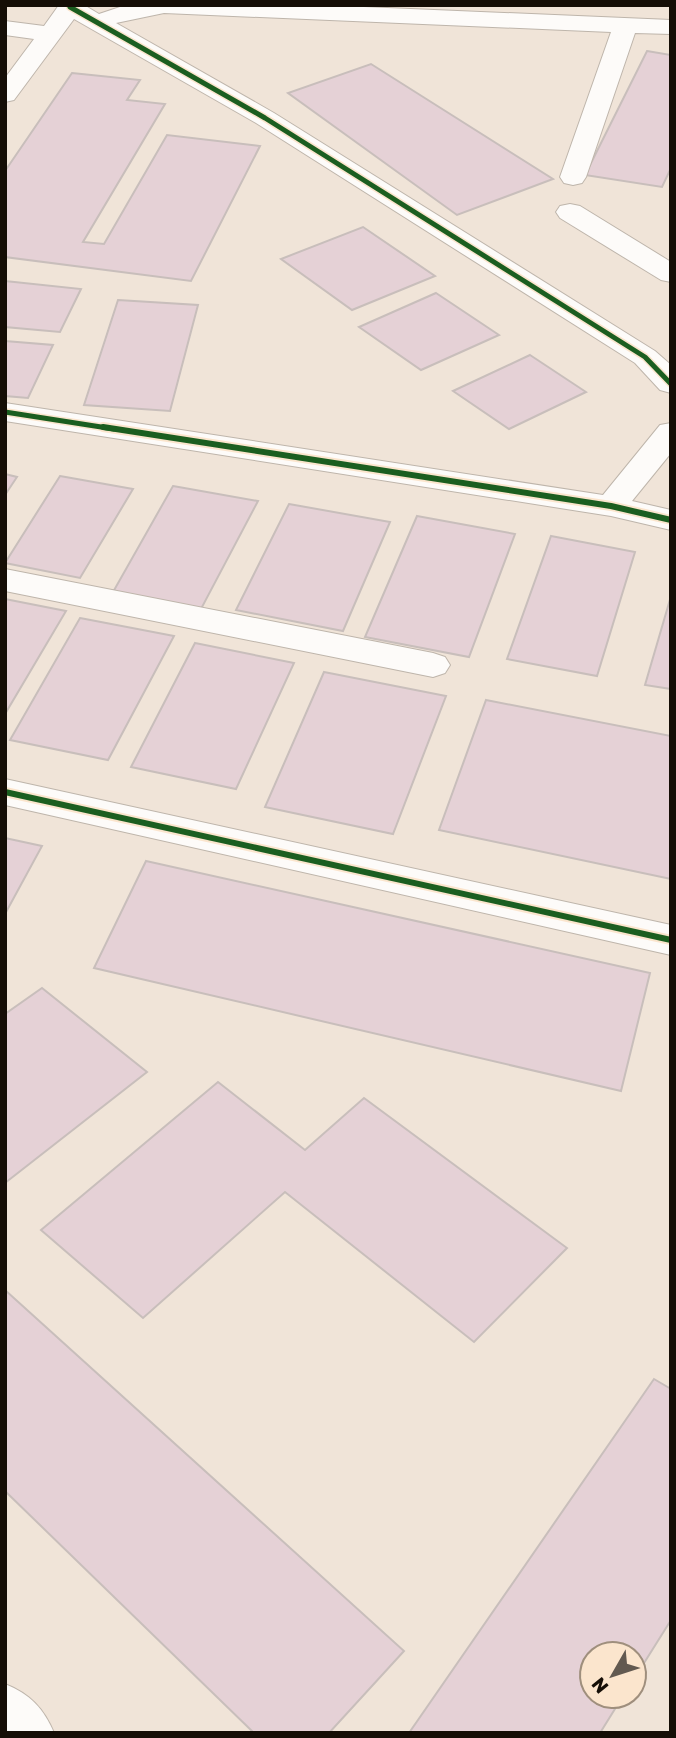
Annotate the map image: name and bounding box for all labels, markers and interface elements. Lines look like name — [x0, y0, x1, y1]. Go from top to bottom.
north arrow — [578, 1640, 648, 1710]
text: N — [587, 1673, 613, 1698]

